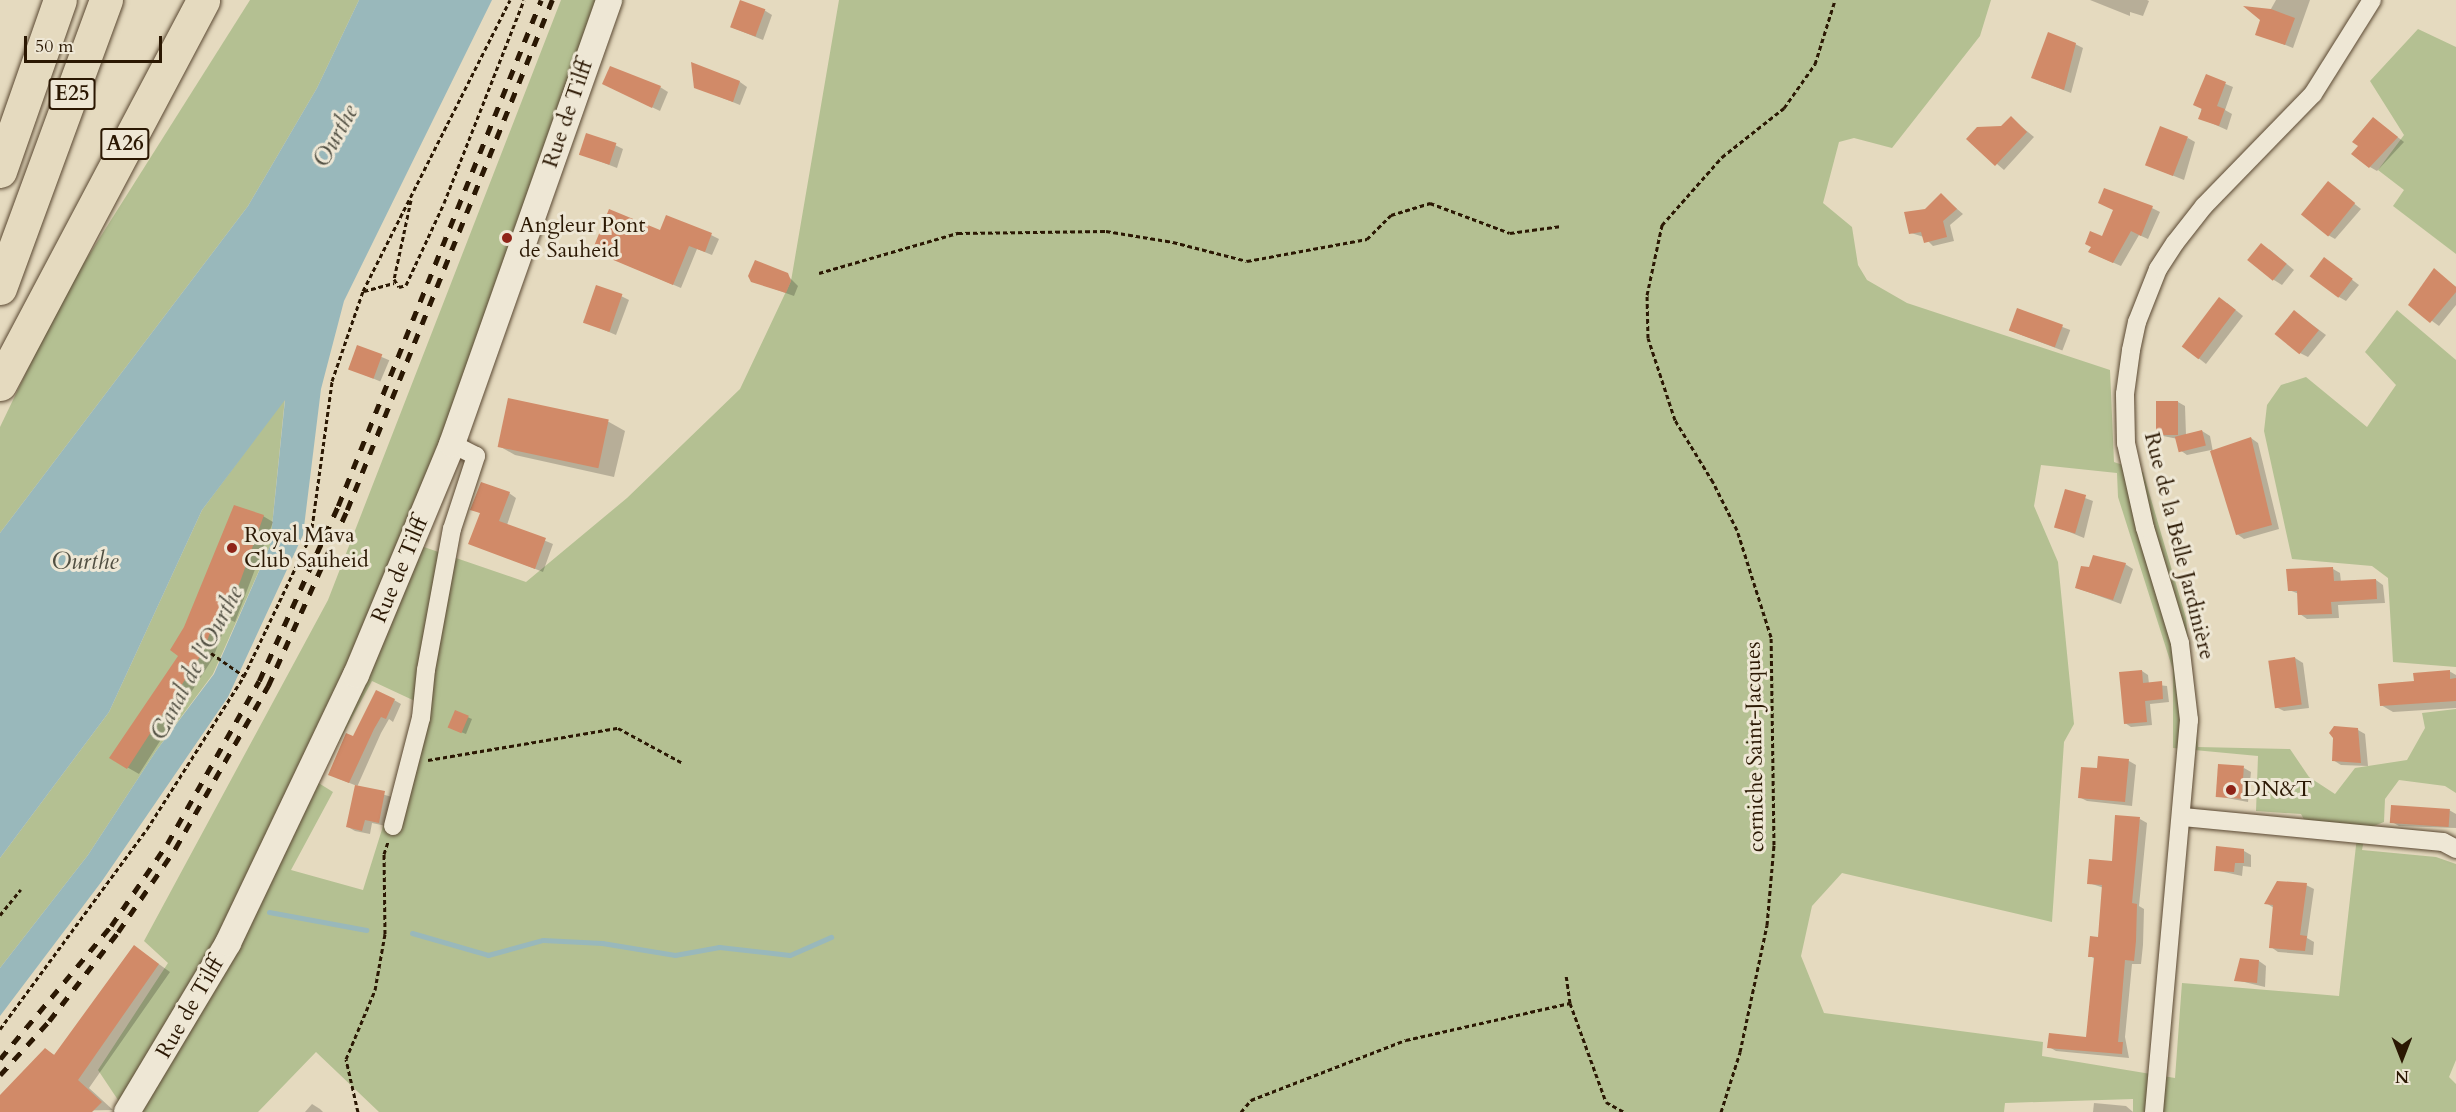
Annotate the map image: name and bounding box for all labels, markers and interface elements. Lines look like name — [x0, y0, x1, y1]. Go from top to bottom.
scale bar — [27, 24, 165, 62]
text: 50 m — [35, 34, 74, 59]
street label: Rue de Tilff — [537, 57, 599, 171]
road number: E25 — [48, 76, 96, 112]
water label: Ourthe — [307, 100, 365, 172]
road number: A26 — [100, 126, 150, 162]
place label: Angleur Pont de Sauheid — [519, 212, 645, 264]
marker: Angleur Pont de Sauheid — [500, 231, 514, 245]
street label: Rue de la Belle Jardinière — [2138, 430, 2220, 662]
street label: Rue de Tilff — [366, 513, 434, 627]
place label: Royal Mava Club Sauheid — [244, 522, 369, 574]
marker: Royal Mava Club Sauheid — [225, 541, 239, 555]
water label: Ourthe — [52, 548, 118, 576]
water label: Canal de l'Ourthe — [144, 581, 250, 745]
street label: corniche Saint-Jacques — [1740, 641, 1770, 853]
place label: DN&T — [2243, 777, 2312, 803]
marker: DN&T — [2224, 783, 2238, 797]
street label: Rue de Tilff — [151, 953, 229, 1063]
north arrow — [2372, 1028, 2432, 1088]
text: N — [2395, 1065, 2409, 1087]

